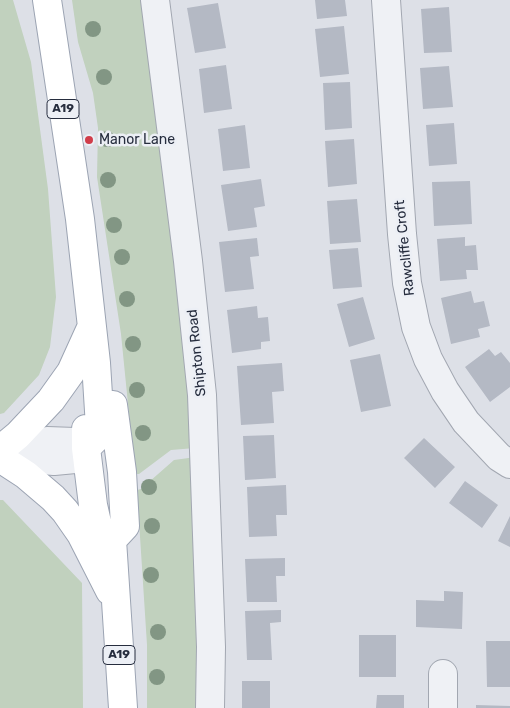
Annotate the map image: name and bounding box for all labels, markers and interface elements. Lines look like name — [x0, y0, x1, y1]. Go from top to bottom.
road number: A19 — [47, 100, 79, 118]
place label: Manor Lane — [99, 132, 175, 148]
marker: Manor Lane — [83, 134, 95, 146]
street label: Rawcliffe Croft — [392, 199, 418, 297]
street label: Shipton Road — [184, 309, 210, 397]
road number: A19 — [103, 646, 135, 664]

